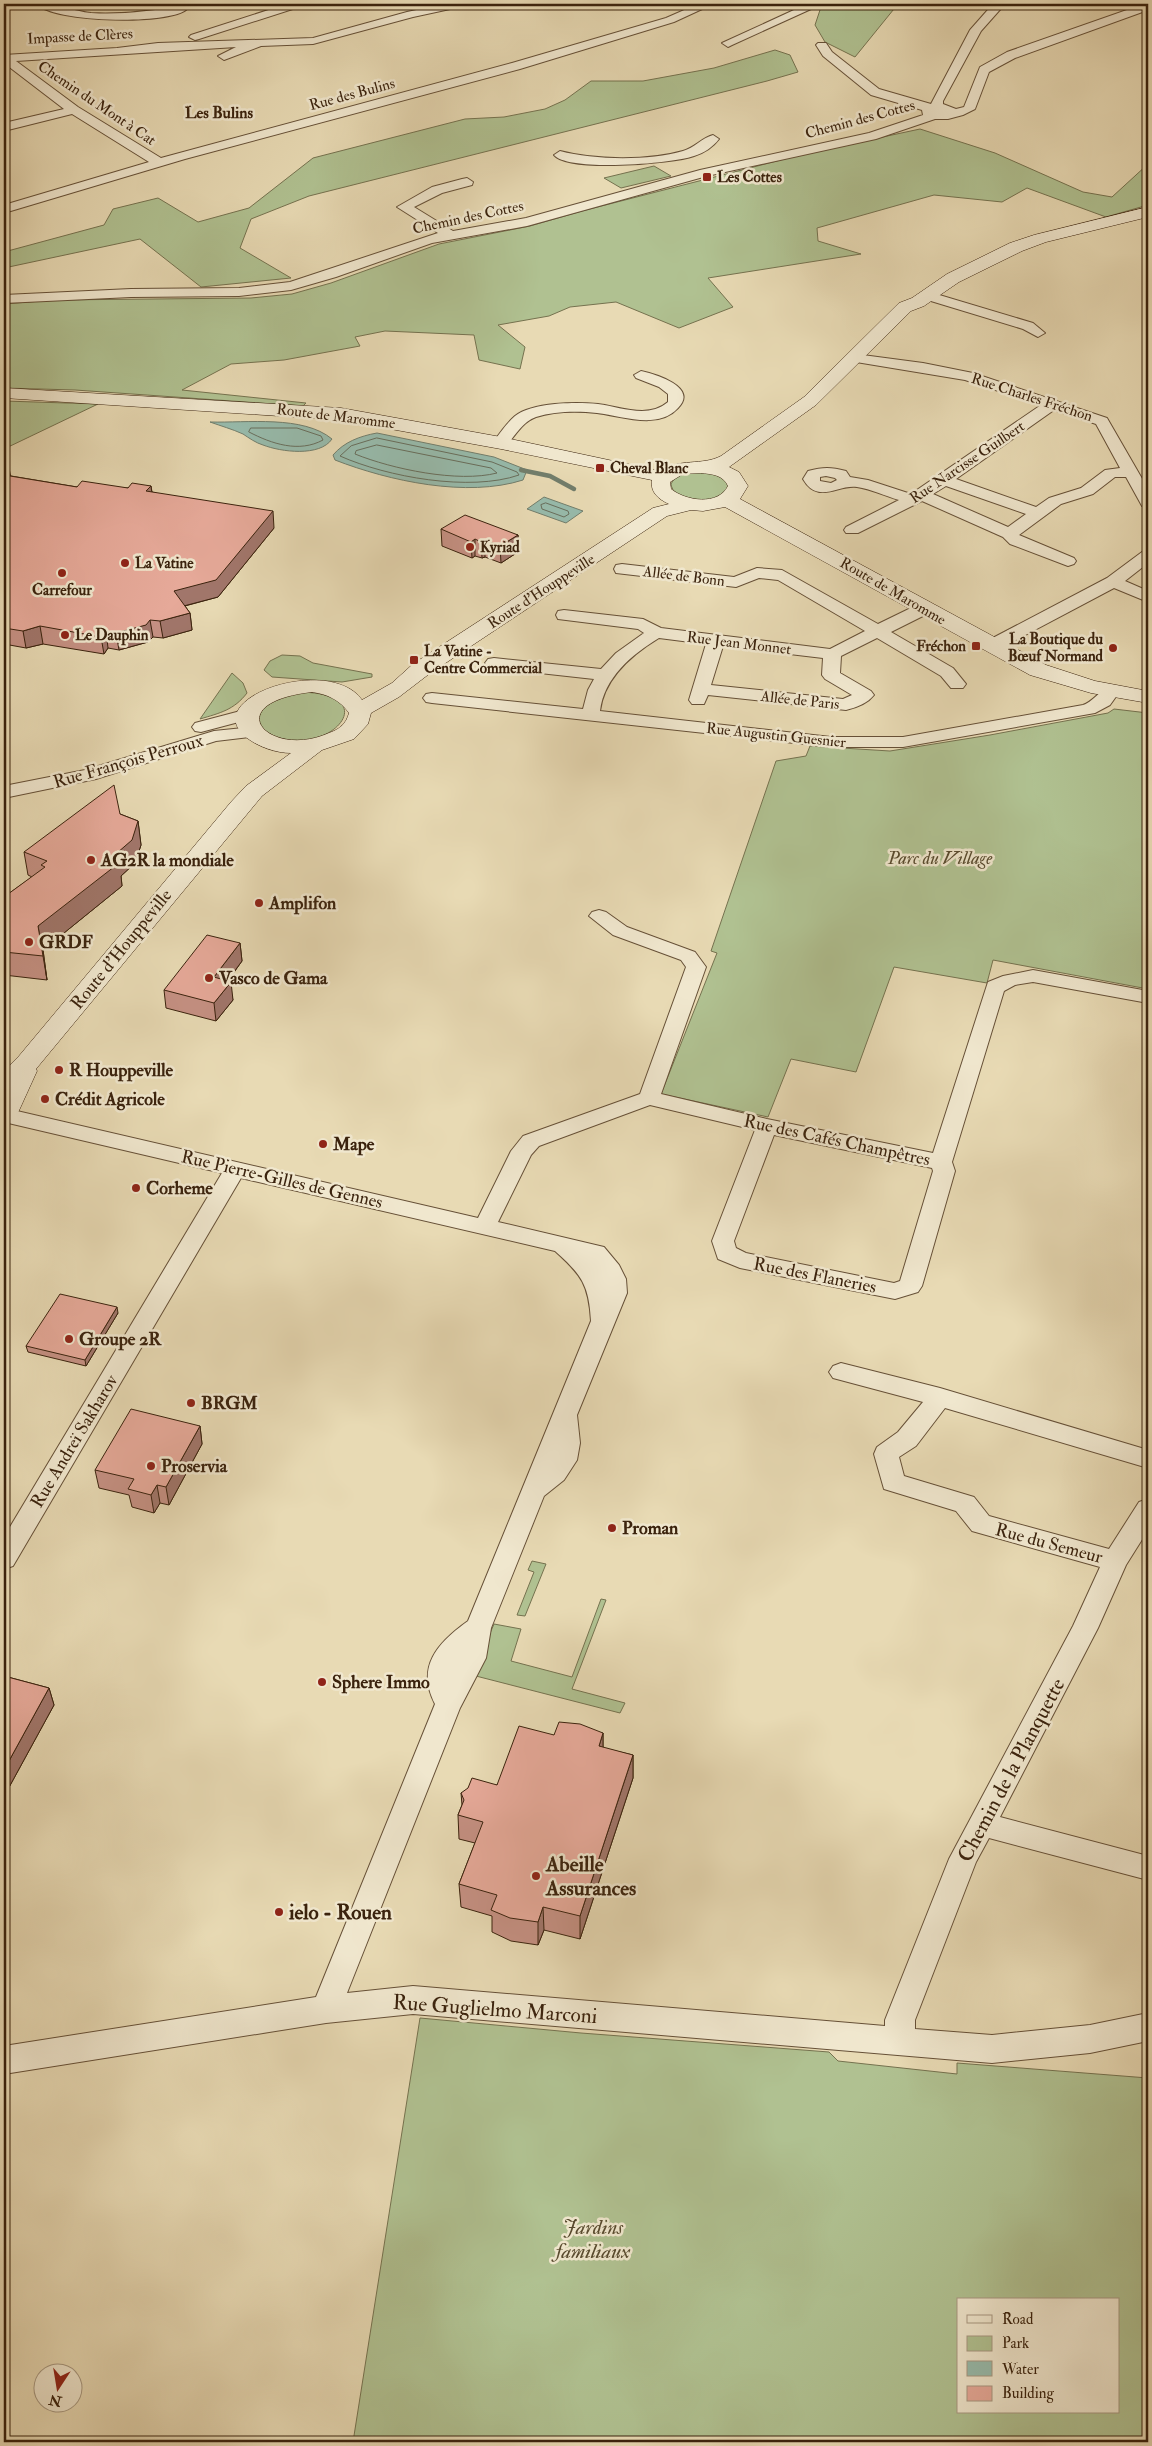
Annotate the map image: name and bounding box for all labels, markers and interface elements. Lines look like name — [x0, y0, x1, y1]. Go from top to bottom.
street label: Impasse de Clères — [27, 24, 133, 50]
street label: Chemin du Mont à Cat — [34, 57, 159, 150]
street label: Rue des Bulins — [307, 74, 397, 115]
street label: Chemin des Cottes — [803, 96, 917, 143]
district label: Les Bulins — [185, 103, 254, 123]
place label: Les Cottes — [717, 168, 782, 187]
marker: Les Cottes — [701, 171, 713, 183]
street label: Chemin des Cottes — [411, 196, 525, 239]
street label: Rue Charles Fréchon — [969, 369, 1095, 426]
street label: Route de Maromme — [275, 400, 396, 433]
street label: Rue Narcisse Guilbert — [906, 417, 1028, 508]
place label: Cheval Blanc — [610, 459, 689, 478]
marker: Cheval Blanc — [594, 462, 606, 474]
place label: Kyriad — [480, 538, 520, 558]
marker: Kyriad — [464, 541, 476, 553]
street label: Route d'Houppeville — [484, 550, 599, 634]
street label: Route de Maromme — [836, 553, 949, 630]
place label: La Vatine — [135, 554, 194, 573]
marker: La Vatine — [119, 557, 131, 569]
street label: Allée de Bonn — [641, 562, 726, 591]
marker: Carrefour — [56, 567, 68, 579]
place label: Carrefour — [32, 581, 92, 600]
place label: Le Dauphin — [75, 626, 149, 646]
street label: Rue Jean Monnet — [686, 628, 792, 660]
marker: Le Dauphin — [59, 629, 71, 641]
place label: La Boutique du Bœuf Normand — [1008, 630, 1104, 666]
place label: Fréchon — [916, 637, 966, 656]
marker: Fréchon — [970, 640, 982, 652]
place label: La Vatine - Centre Commercial — [424, 642, 542, 678]
marker: La Boutique du Bœuf Normand — [1107, 642, 1119, 654]
marker: La Vatine - Centre Commercial — [408, 654, 420, 666]
street label: Allée de Paris — [759, 687, 840, 714]
street label: Rue Augustin Guesnier — [705, 719, 847, 752]
street label: Rue François Perroux — [50, 729, 206, 794]
park label: Parc du Village — [887, 847, 993, 870]
place label: AG2R la mondiale — [100, 849, 234, 872]
marker: AG2R la mondiale — [85, 854, 97, 866]
street label: Route d'Houppeville — [66, 884, 177, 1014]
place label: Amplifon — [268, 892, 337, 915]
marker: Amplifon — [253, 897, 265, 909]
place label: GRDF — [39, 931, 93, 954]
marker: GRDF — [23, 936, 35, 948]
place label: Vasco de Gama — [218, 967, 328, 990]
marker: Vasco de Gama — [203, 972, 215, 984]
place label: R Houppeville — [69, 1059, 174, 1082]
marker: R Houppeville — [53, 1064, 65, 1076]
place label: Crédit Agricole — [55, 1088, 165, 1111]
marker: Crédit Agricole — [39, 1093, 51, 1105]
street label: Rue des Cafés Champêtres — [742, 1109, 932, 1172]
place label: Mape — [332, 1133, 375, 1156]
marker: Mape — [317, 1138, 329, 1150]
street label: Rue Pierre-Gilles de Gennes — [179, 1145, 385, 1214]
place label: Corheme — [146, 1177, 213, 1200]
marker: Corheme — [130, 1182, 142, 1194]
street label: Rue des Flaneries — [751, 1252, 878, 1299]
place label: Groupe 2R — [79, 1328, 162, 1351]
marker: Groupe 2R — [63, 1333, 75, 1345]
street label: Rue Andreï Sakharov — [26, 1370, 123, 1512]
place label: BRGM — [201, 1392, 258, 1415]
marker: BRGM — [185, 1397, 197, 1409]
place label: Proservia — [161, 1455, 228, 1478]
marker: Proservia — [145, 1460, 157, 1472]
place label: Proman — [622, 1517, 679, 1540]
street label: Rue du Semeur — [993, 1518, 1105, 1569]
marker: Proman — [606, 1522, 618, 1534]
place label: Sphere Immo — [332, 1671, 430, 1694]
street label: Chemin de la Planquette — [952, 1674, 1071, 1867]
marker: Sphere Immo — [316, 1676, 328, 1688]
place label: Abeille Assurances — [545, 1851, 636, 1902]
marker: Abeille Assurances — [530, 1870, 542, 1882]
place label: ielo - Rouen — [288, 1899, 392, 1926]
marker: ielo - Rouen — [273, 1906, 285, 1918]
street label: Rue Guglielmo Marconi — [392, 1989, 599, 2030]
park label: Jardins familiaux — [551, 2214, 630, 2265]
legend — [957, 2298, 1120, 2414]
text: Road — [1002, 2310, 1034, 2329]
text: Park — [1002, 2334, 1029, 2353]
text: Water — [1001, 2360, 1039, 2379]
north arrow — [32, 2364, 82, 2414]
text: Building — [1002, 2384, 1054, 2403]
text: N — [47, 2391, 64, 2410]

